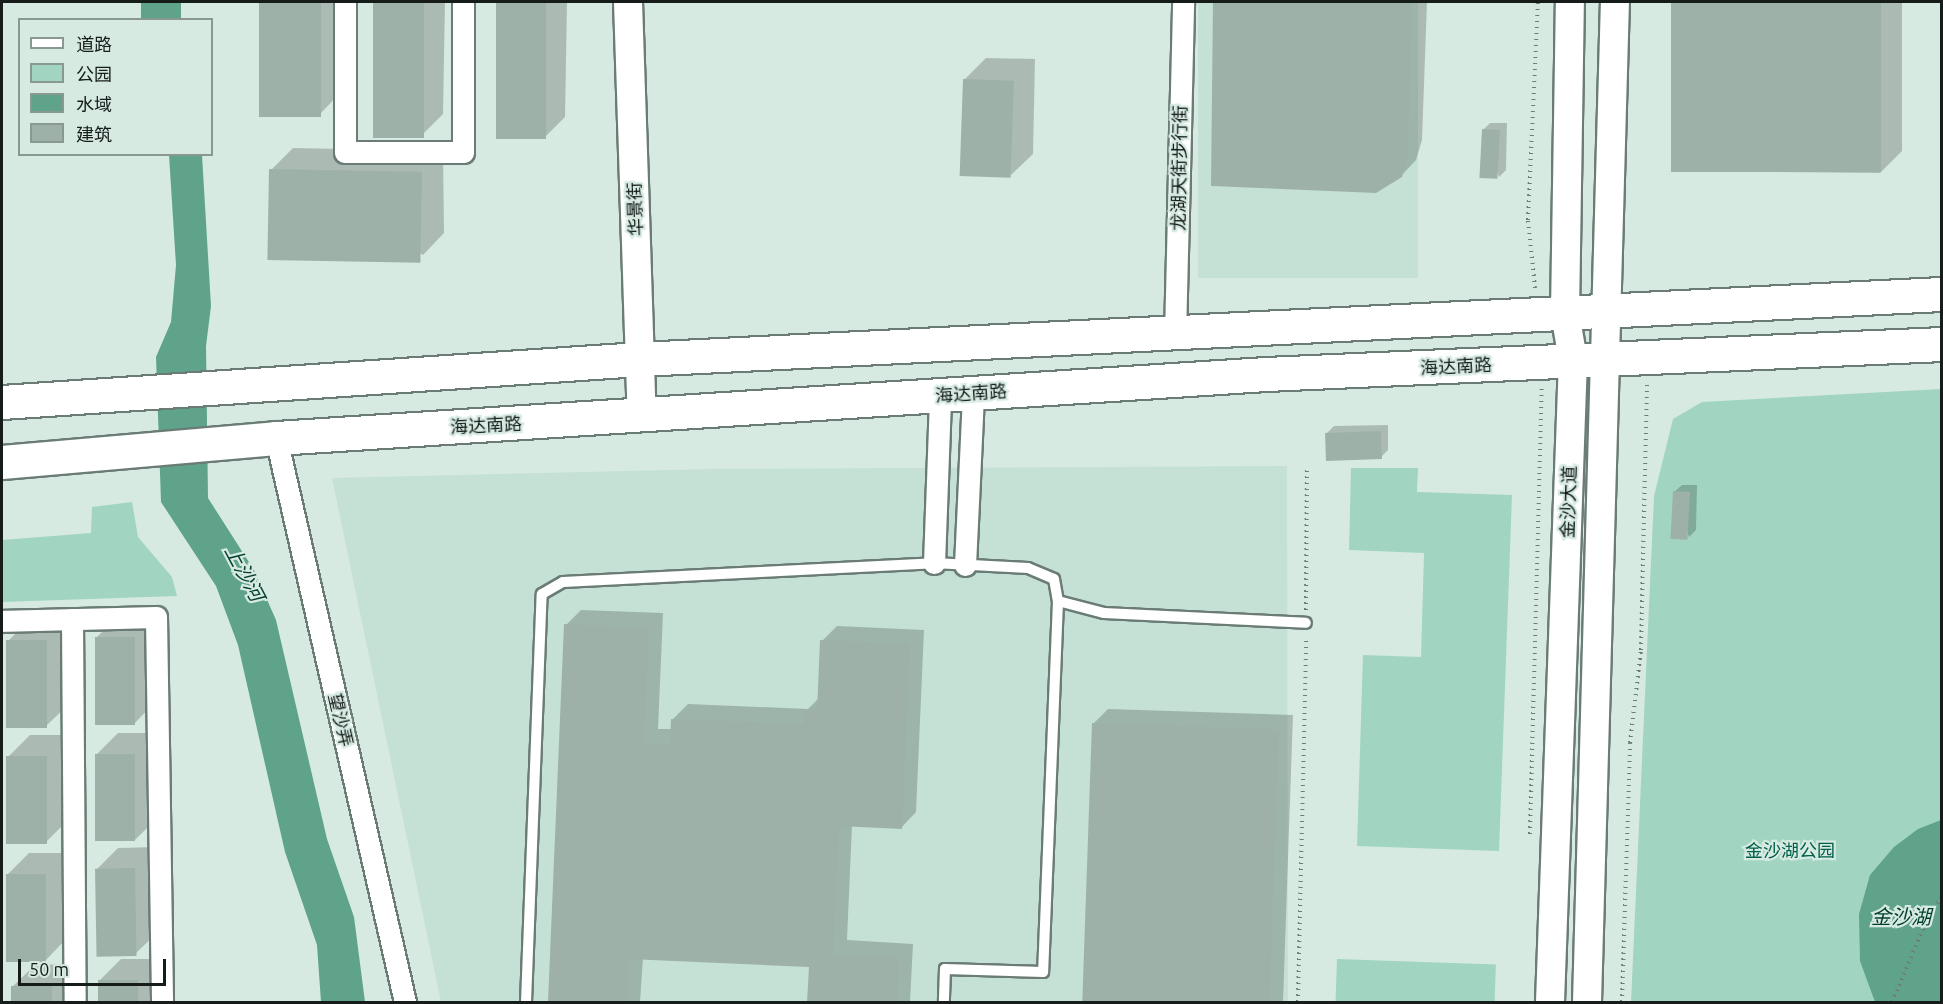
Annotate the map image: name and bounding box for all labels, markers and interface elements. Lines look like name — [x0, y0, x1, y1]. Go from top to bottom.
legend — [18, 18, 213, 156]
text: 道路 — [76, 34, 112, 54]
text: 公园 — [76, 64, 112, 84]
text: 水域 — [76, 94, 112, 114]
street label: 龙湖天街步行街 — [1167, 105, 1191, 231]
text: 建筑 — [76, 124, 112, 144]
street label: 华景街 — [623, 182, 647, 236]
street label: 海达南路 — [1419, 353, 1493, 379]
street label: 海达南路 — [934, 380, 1008, 406]
street label: 海达南路 — [449, 412, 523, 438]
street label: 金沙大道 — [1556, 466, 1580, 538]
water label: 上沙河 — [220, 541, 270, 605]
street label: 望沙弄 — [324, 691, 358, 749]
park label: 金沙湖公园 — [1745, 839, 1835, 861]
water label: 金沙湖 — [1871, 904, 1931, 928]
scale bar — [21, 947, 170, 985]
text: 50 m — [29, 959, 69, 979]

